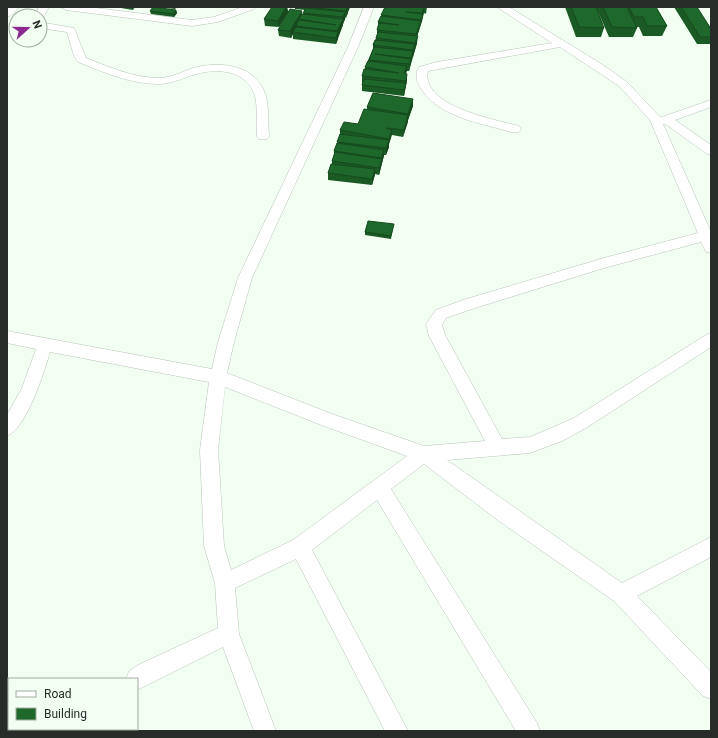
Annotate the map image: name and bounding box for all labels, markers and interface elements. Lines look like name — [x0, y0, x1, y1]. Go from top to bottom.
north arrow — [8, 8, 48, 48]
text: N — [29, 19, 44, 31]
legend — [8, 678, 138, 730]
text: Road — [44, 687, 72, 701]
text: Building — [44, 707, 87, 721]

